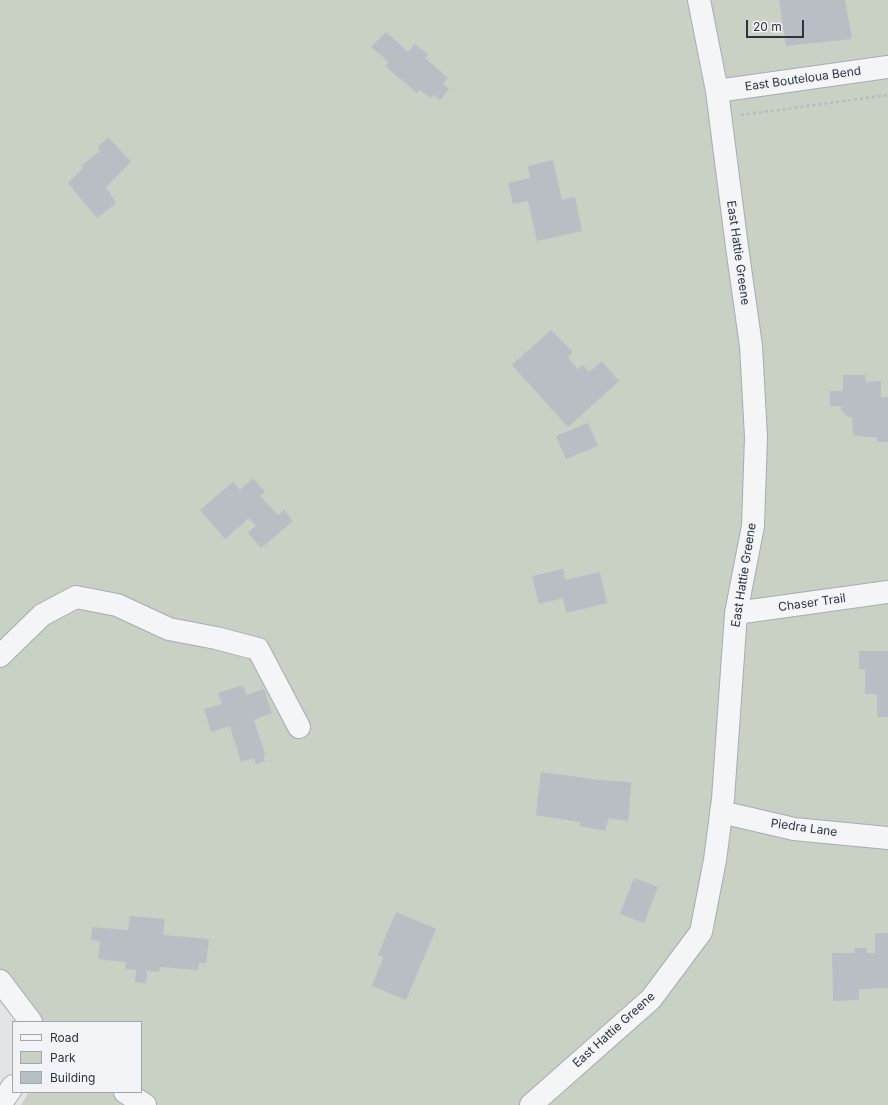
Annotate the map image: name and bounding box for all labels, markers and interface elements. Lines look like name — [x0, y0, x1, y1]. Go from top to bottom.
scale bar — [748, 12, 806, 38]
text: 20 m — [753, 19, 782, 34]
street label: East Bouteloua Bend — [744, 64, 862, 94]
street label: East Hattie Greene — [724, 200, 752, 306]
street label: East Hattie Greene — [729, 522, 759, 628]
street label: Chaser Trail — [777, 591, 847, 615]
street label: Piedra Lane — [770, 816, 838, 840]
street label: East Hattie Greene — [570, 989, 658, 1071]
legend — [12, 1021, 142, 1093]
text: Road — [50, 1030, 79, 1045]
text: Park — [50, 1050, 76, 1065]
text: Building — [50, 1070, 95, 1085]

